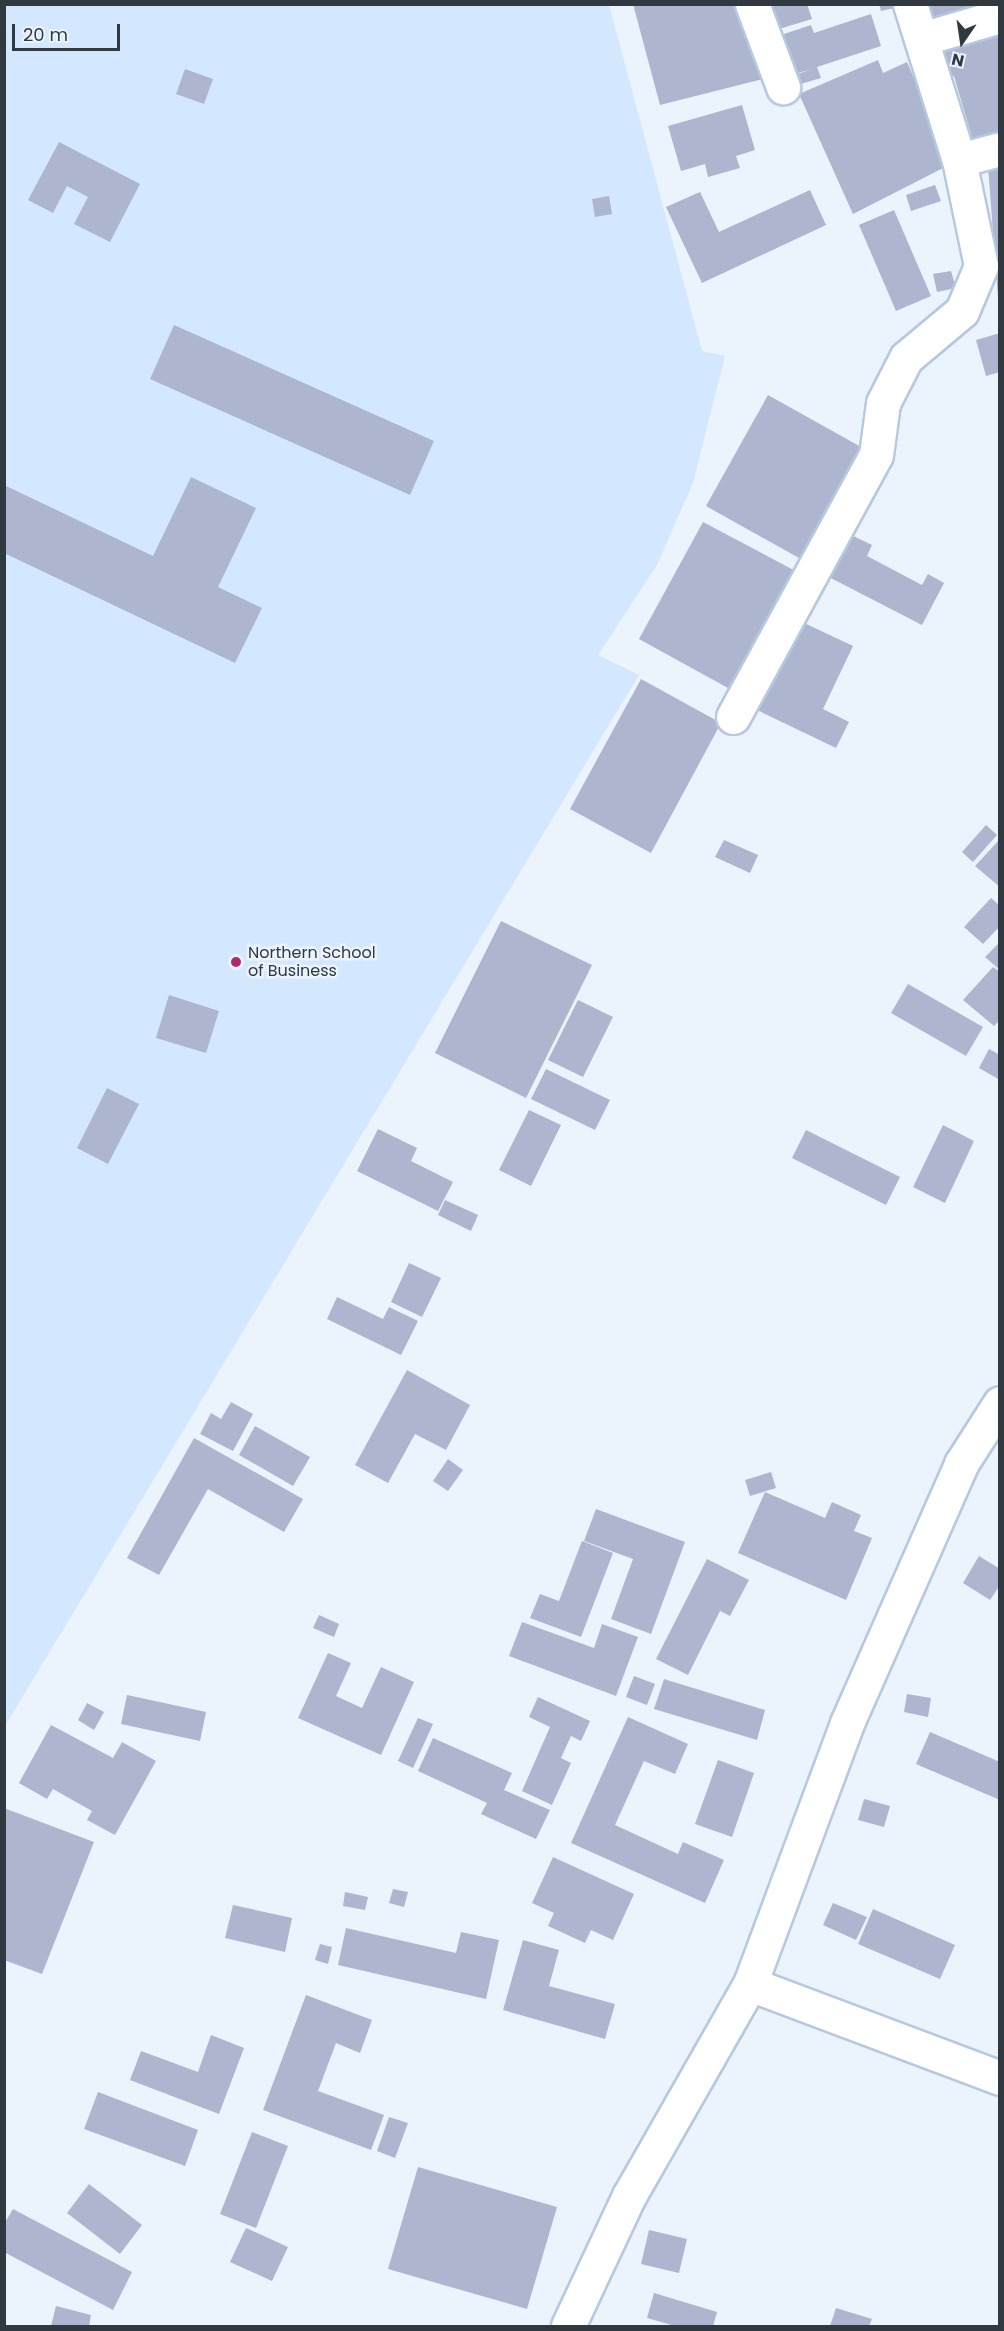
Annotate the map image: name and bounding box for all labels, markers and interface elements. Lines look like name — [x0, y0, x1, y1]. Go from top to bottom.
scale bar — [15, 12, 123, 50]
north arrow — [932, 12, 992, 72]
text: 20 m — [23, 22, 68, 47]
text: N — [949, 47, 966, 73]
place label: Northern School of Business — [248, 943, 376, 981]
marker: Northern School of Business — [229, 955, 243, 969]

